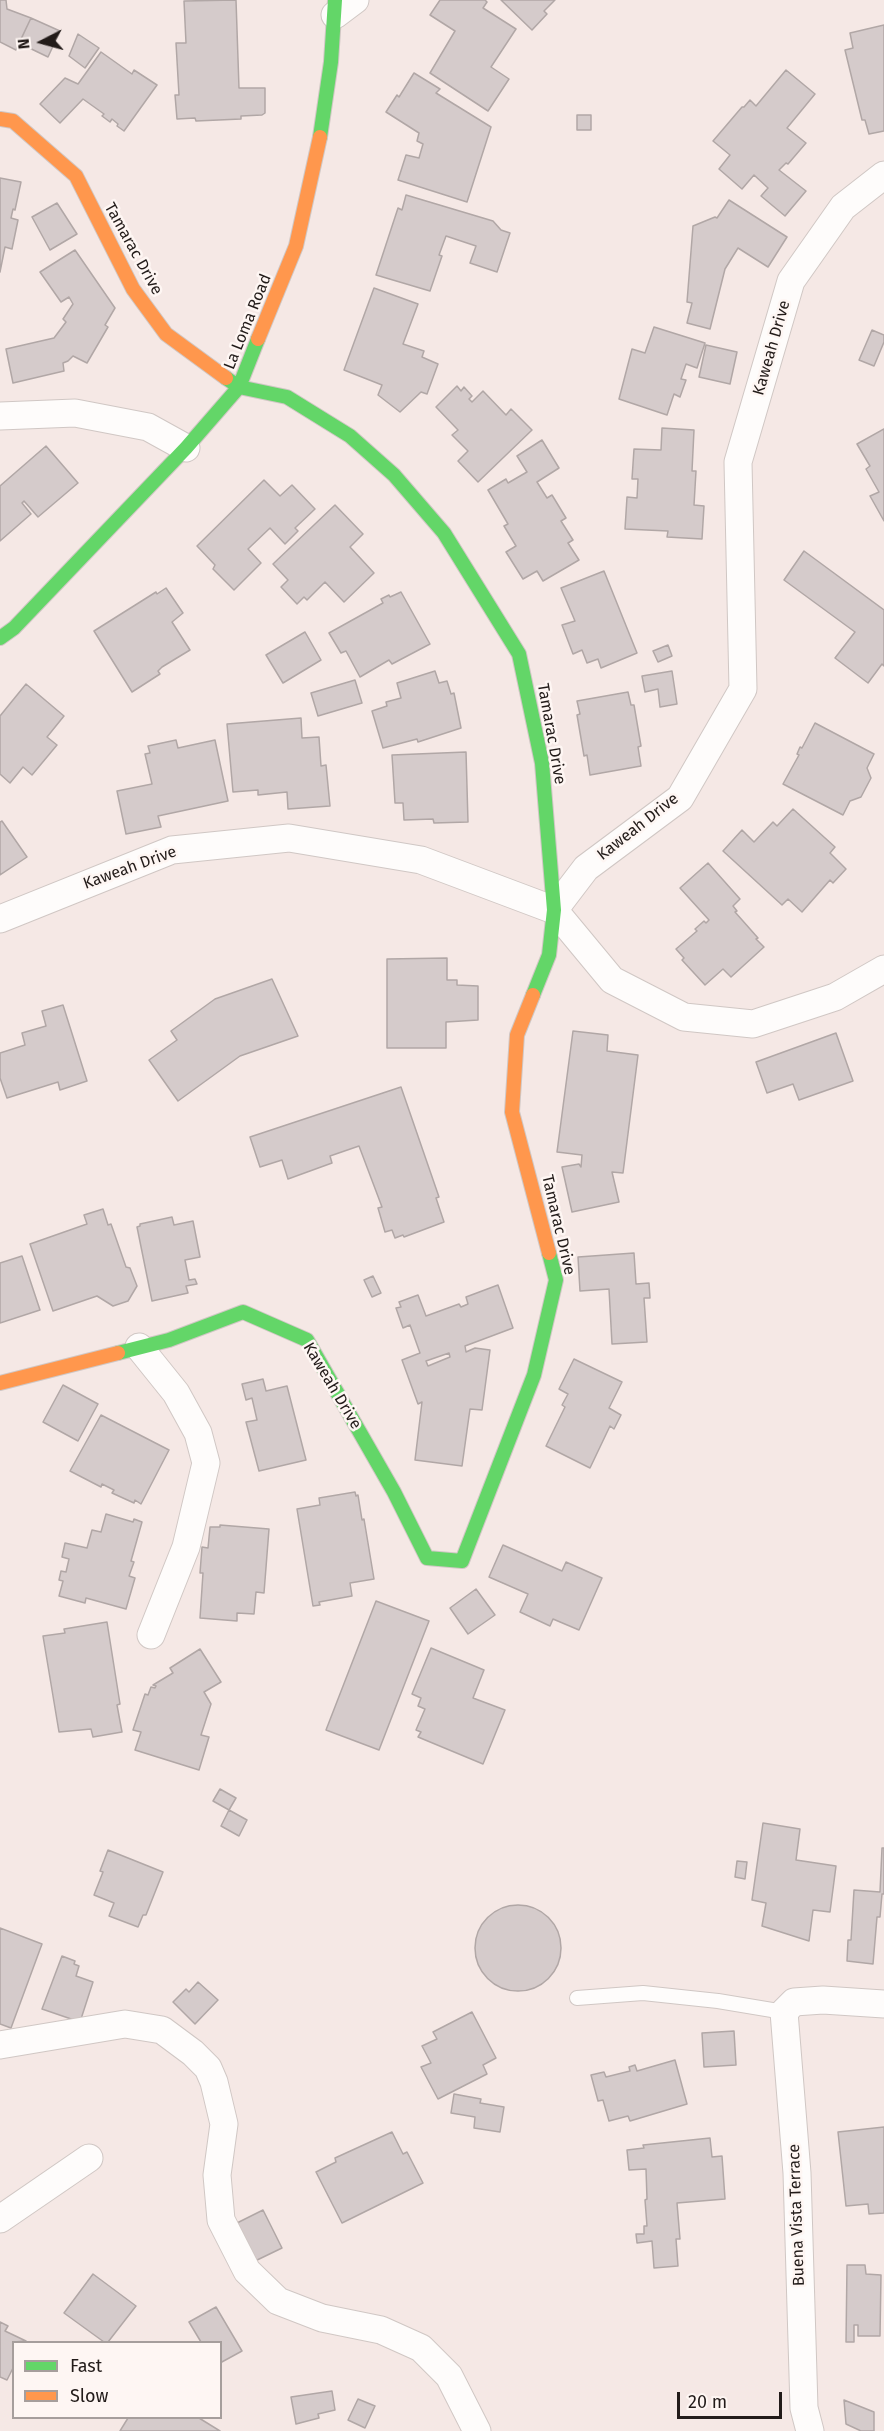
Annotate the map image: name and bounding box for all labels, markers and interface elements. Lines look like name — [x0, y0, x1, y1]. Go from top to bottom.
north arrow — [12, 12, 72, 72]
text: N — [14, 38, 34, 50]
street label: Tamarac Drive — [100, 200, 166, 298]
street label: La Loma Road — [220, 271, 276, 373]
street label: Kaweah Drive — [749, 298, 795, 398]
street label: Tamarac Drive — [533, 682, 569, 786]
street label: Kaweah Drive — [594, 789, 682, 865]
street label: Kaweah Drive — [81, 842, 179, 894]
street label: Tamarac Drive — [537, 1173, 579, 1277]
street label: Kaweah Drive — [299, 1339, 365, 1433]
street label: Buena Vista Terrace — [785, 2144, 809, 2286]
legend — [12, 2341, 222, 2419]
text: Fast — [70, 2355, 102, 2377]
scale bar — [680, 2380, 785, 2418]
text: Slow — [70, 2385, 108, 2407]
text: 20 m — [688, 2391, 727, 2413]

